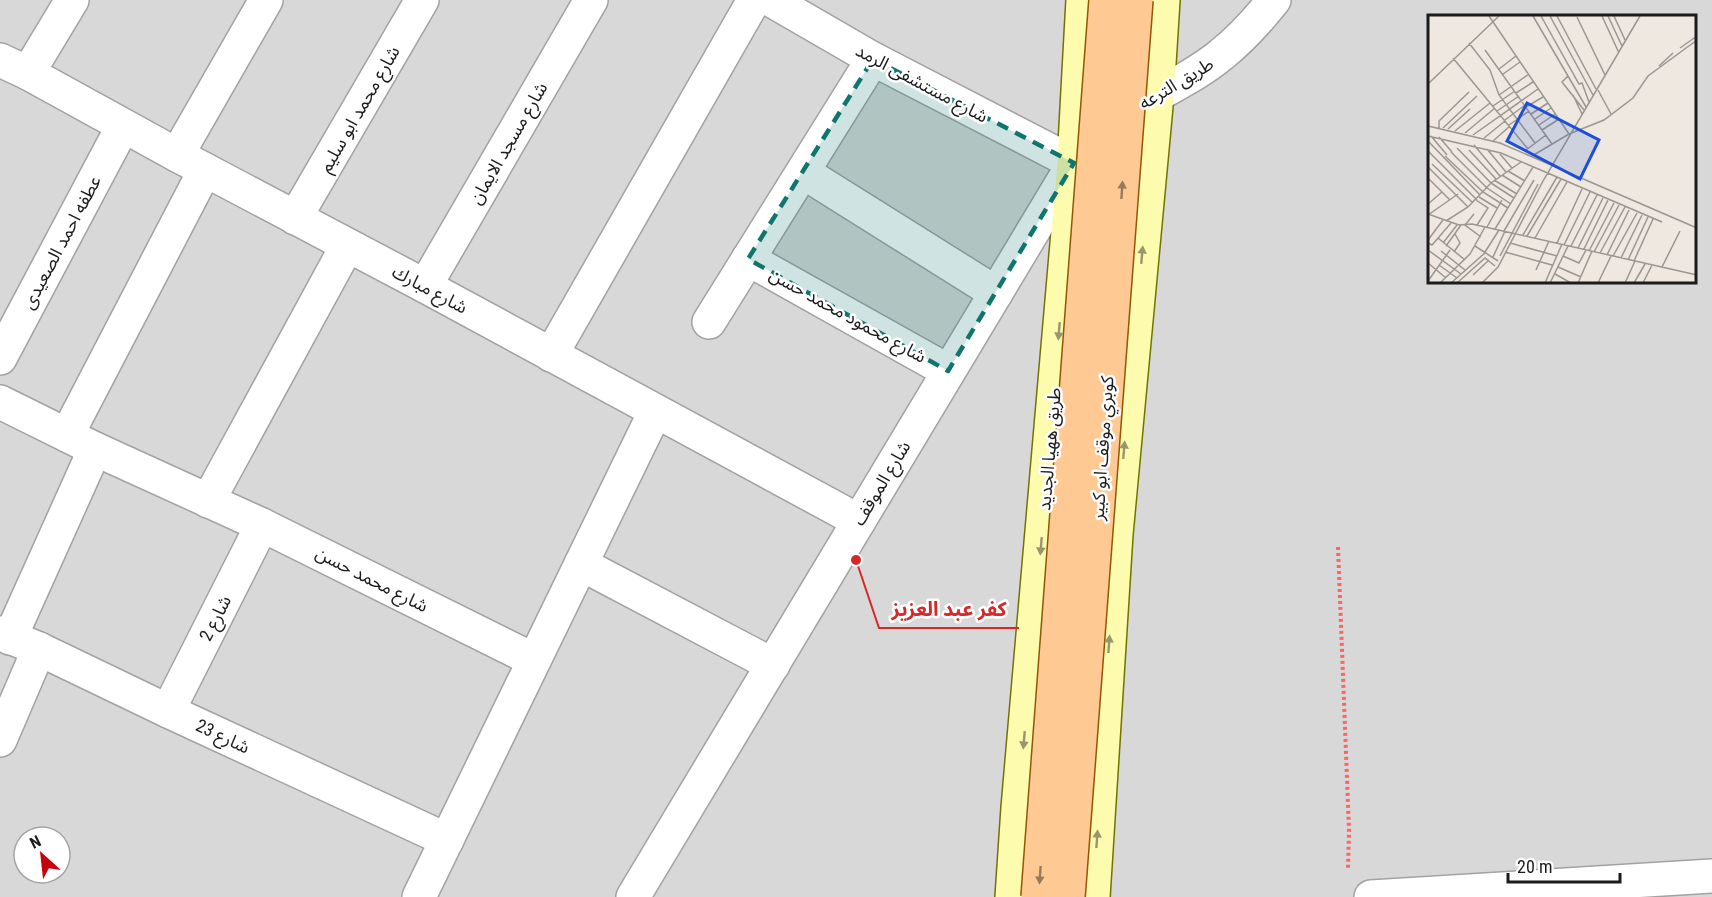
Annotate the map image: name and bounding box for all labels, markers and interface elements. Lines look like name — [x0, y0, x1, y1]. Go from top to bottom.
inset map — [1428, 15, 1697, 284]
street label: شارع مستشفى الرمد — [850, 39, 992, 130]
street label: شارع محمد ابو سليم — [314, 42, 407, 178]
street label: طريق الترعه — [1135, 53, 1217, 114]
street label: شارع مسجد الايمان — [465, 78, 555, 210]
street label: عطفه احمد الصعيدى — [17, 172, 106, 313]
one-way arrow — [1117, 180, 1127, 199]
one-way arrow — [1137, 246, 1147, 265]
street label: شارع مبارك — [387, 260, 471, 321]
street label: شارع محمود محمد حسن — [764, 263, 930, 370]
one-way arrow — [1055, 321, 1064, 340]
street label: كوبري موقف ابو كبير — [1086, 374, 1121, 522]
street label: طريق ههيا الجديد — [1033, 387, 1066, 511]
street label: شارع الموقف — [848, 437, 918, 531]
one-way arrow — [1119, 440, 1129, 459]
one-way arrow — [1036, 536, 1046, 555]
street label: شارع محمد حسن — [310, 542, 432, 620]
callout: كفر عبد العزيز — [879, 590, 1019, 628]
street label: شارع 2 — [195, 592, 239, 646]
text: كفر عبد العزيز — [890, 597, 1007, 621]
one-way arrow — [1104, 634, 1114, 653]
street label: شارع 23 — [191, 714, 253, 761]
one-way arrow — [1019, 731, 1029, 750]
north arrow — [12, 825, 72, 885]
one-way arrow — [1092, 829, 1102, 848]
text: N — [27, 831, 44, 853]
scale bar — [1508, 846, 1620, 884]
text: 20 m — [1517, 856, 1552, 877]
one-way arrow — [1035, 866, 1044, 885]

